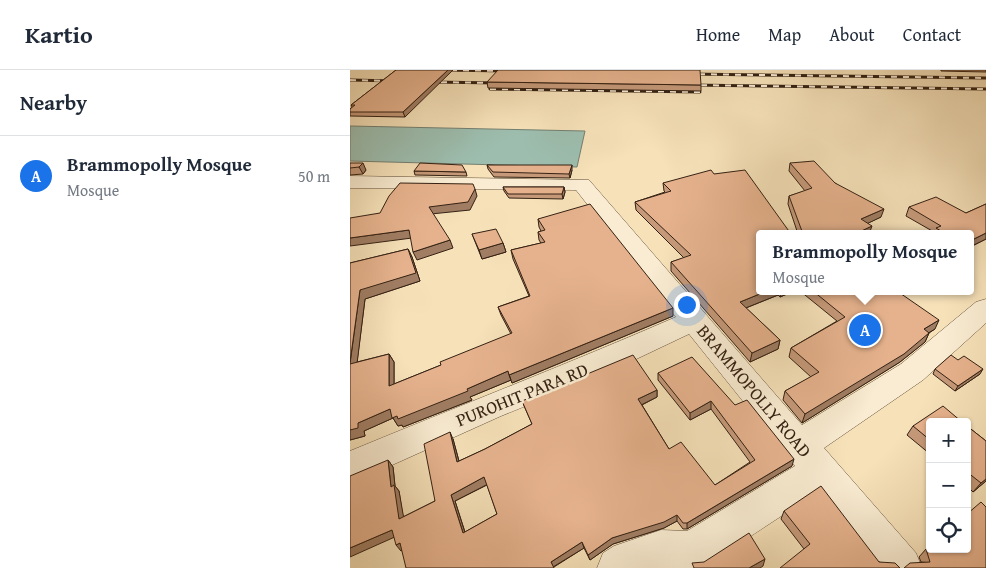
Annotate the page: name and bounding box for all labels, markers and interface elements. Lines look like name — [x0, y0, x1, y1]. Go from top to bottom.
text: Kartio — [25, 17, 93, 52]
text: Home — [696, 21, 740, 48]
text: Map — [768, 21, 801, 48]
text: About — [829, 21, 875, 48]
text: Contact — [903, 21, 961, 48]
text: Nearby — [20, 87, 87, 118]
text: Brammopolly Mosque — [67, 150, 252, 178]
text: A — [31, 164, 41, 188]
text: 50 m — [298, 164, 330, 188]
text: Mosque — [67, 178, 119, 202]
popup — [756, 230, 974, 295]
text: Brammopolly Mosque — [773, 237, 957, 265]
text: Mosque — [773, 265, 825, 289]
your location — [674, 292, 700, 318]
pin: A — [849, 311, 881, 349]
street label: BRAMMOPOLLY ROAD — [691, 318, 818, 463]
street label: PUROHIT PARA RD — [452, 356, 592, 433]
map controls — [926, 418, 971, 553]
button: + — [926, 418, 971, 463]
button: − — [926, 463, 971, 508]
button: locate — [926, 508, 971, 553]

